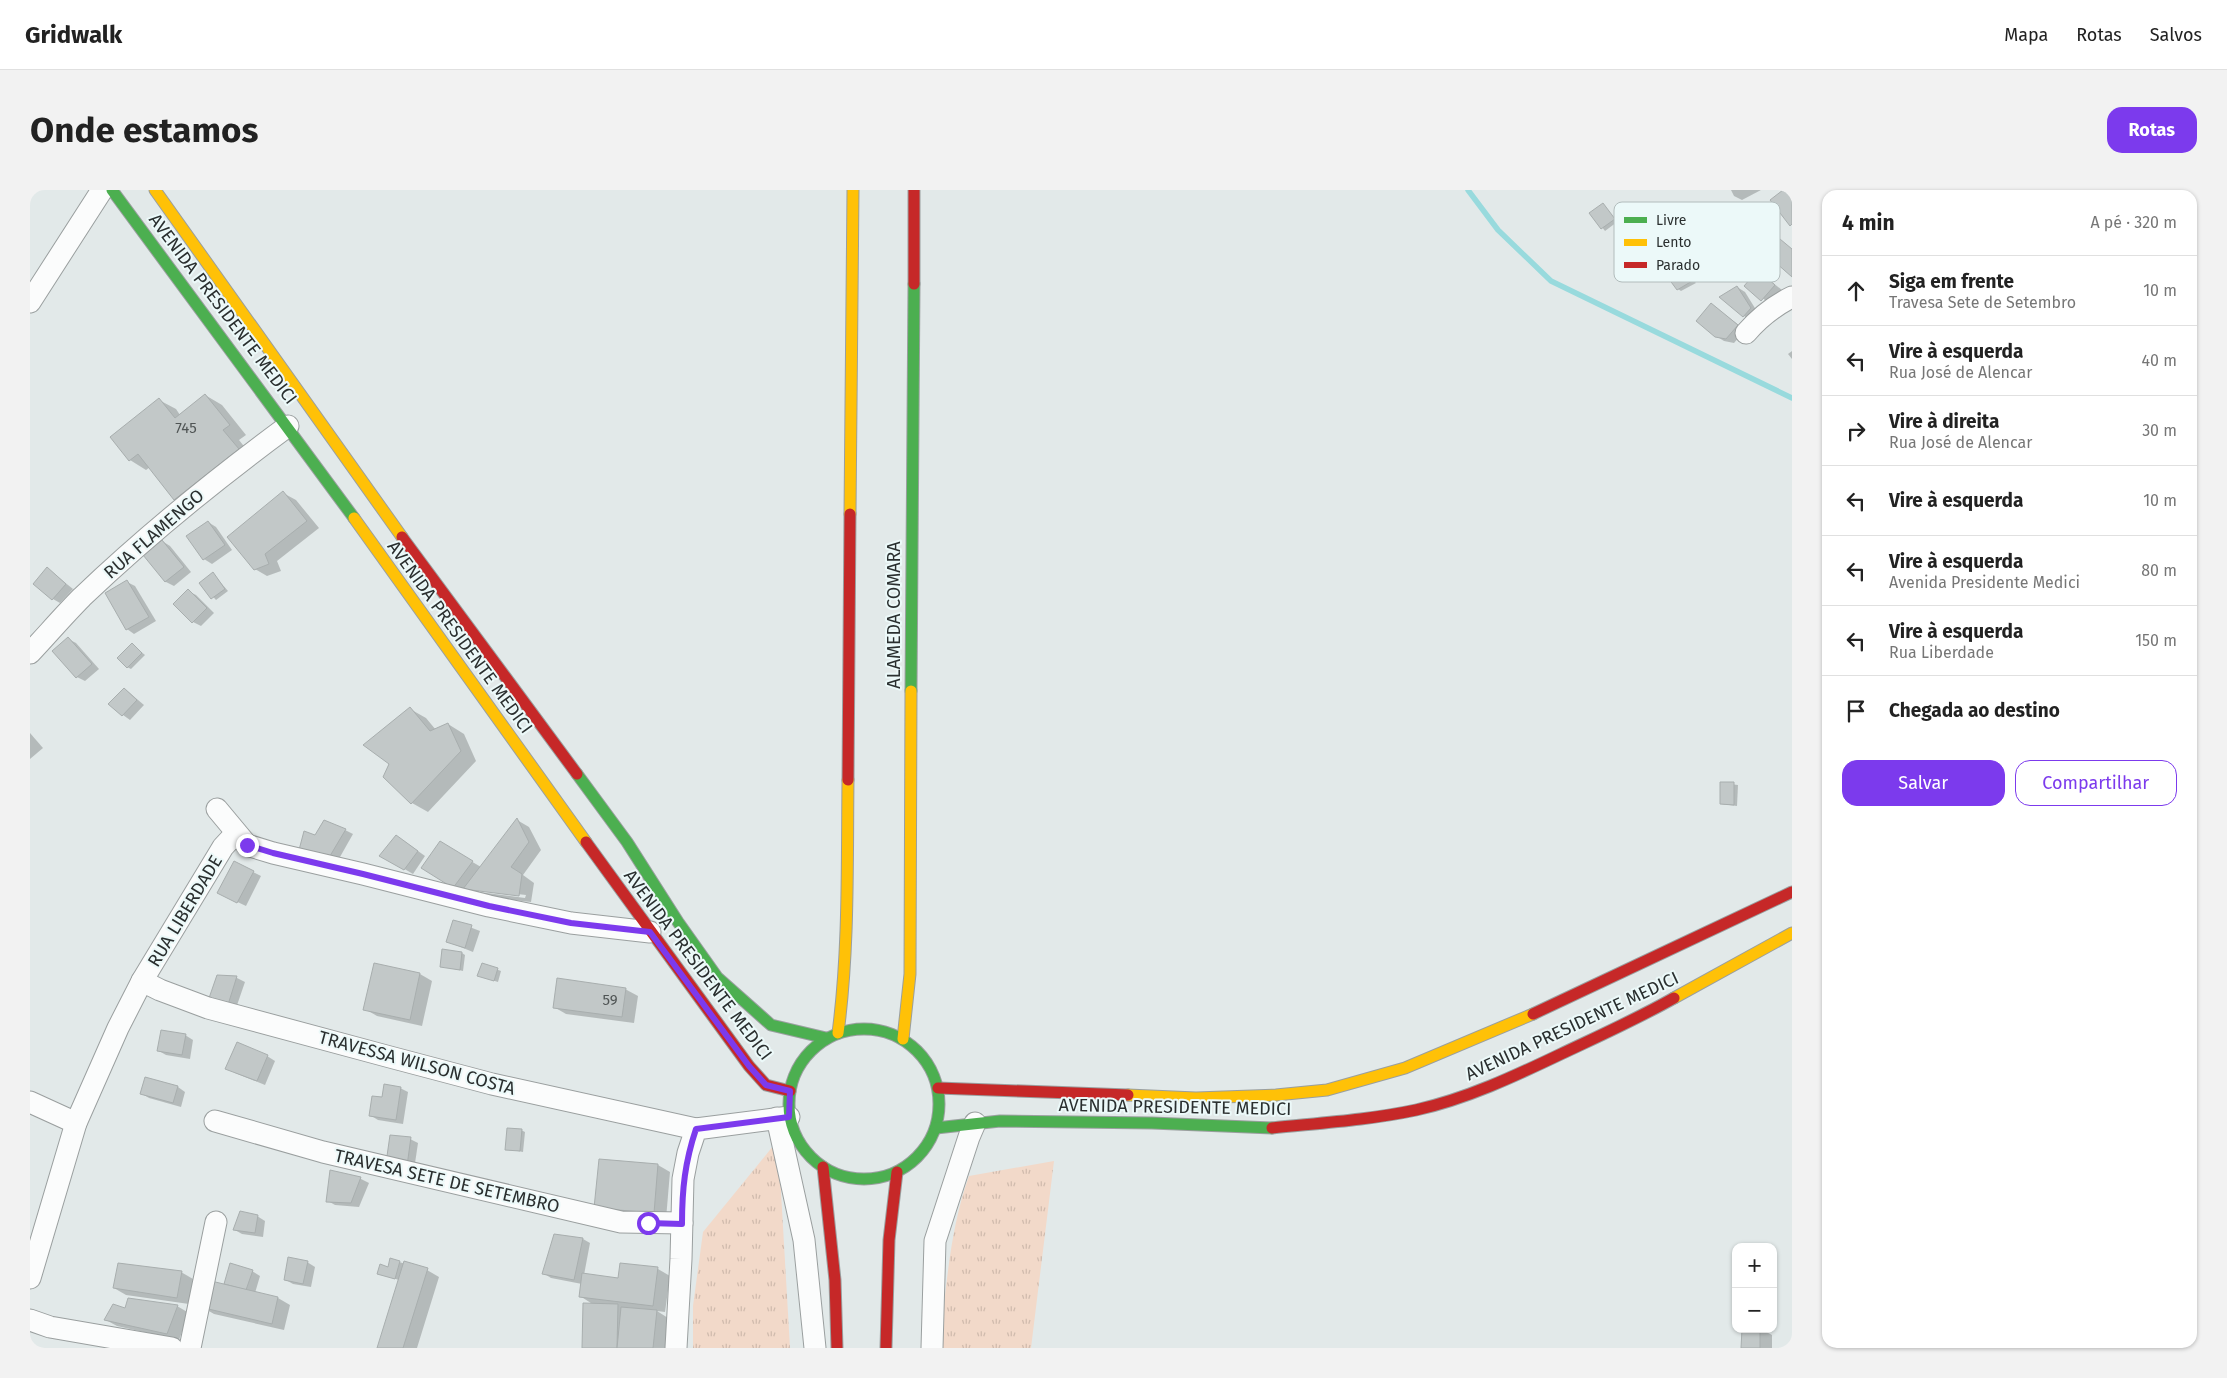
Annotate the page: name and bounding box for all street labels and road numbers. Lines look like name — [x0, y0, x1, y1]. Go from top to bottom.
street label: AVENIDA PRESIDENTE MEDICI — [144, 209, 302, 409]
street label: RUA FLAMENGO — [99, 485, 209, 583]
street label: AVENIDA PRESIDENTE MEDICI — [383, 536, 537, 738]
street label: ALAMEDA COMARA — [883, 541, 905, 689]
street label: RUA LIBERDADE — [143, 851, 227, 971]
street label: AVENIDA PRESIDENTE MEDICI — [619, 865, 777, 1065]
street label: AVENIDA PRESIDENTE MEDICI — [1462, 967, 1682, 1085]
street label: TRAVESSA WILSON COSTA — [316, 1026, 518, 1100]
street label: AVENIDA PRESIDENTE MEDICI — [1058, 1094, 1292, 1120]
street label: TRAVESA SETE DE SETEMBRO — [332, 1144, 562, 1218]

